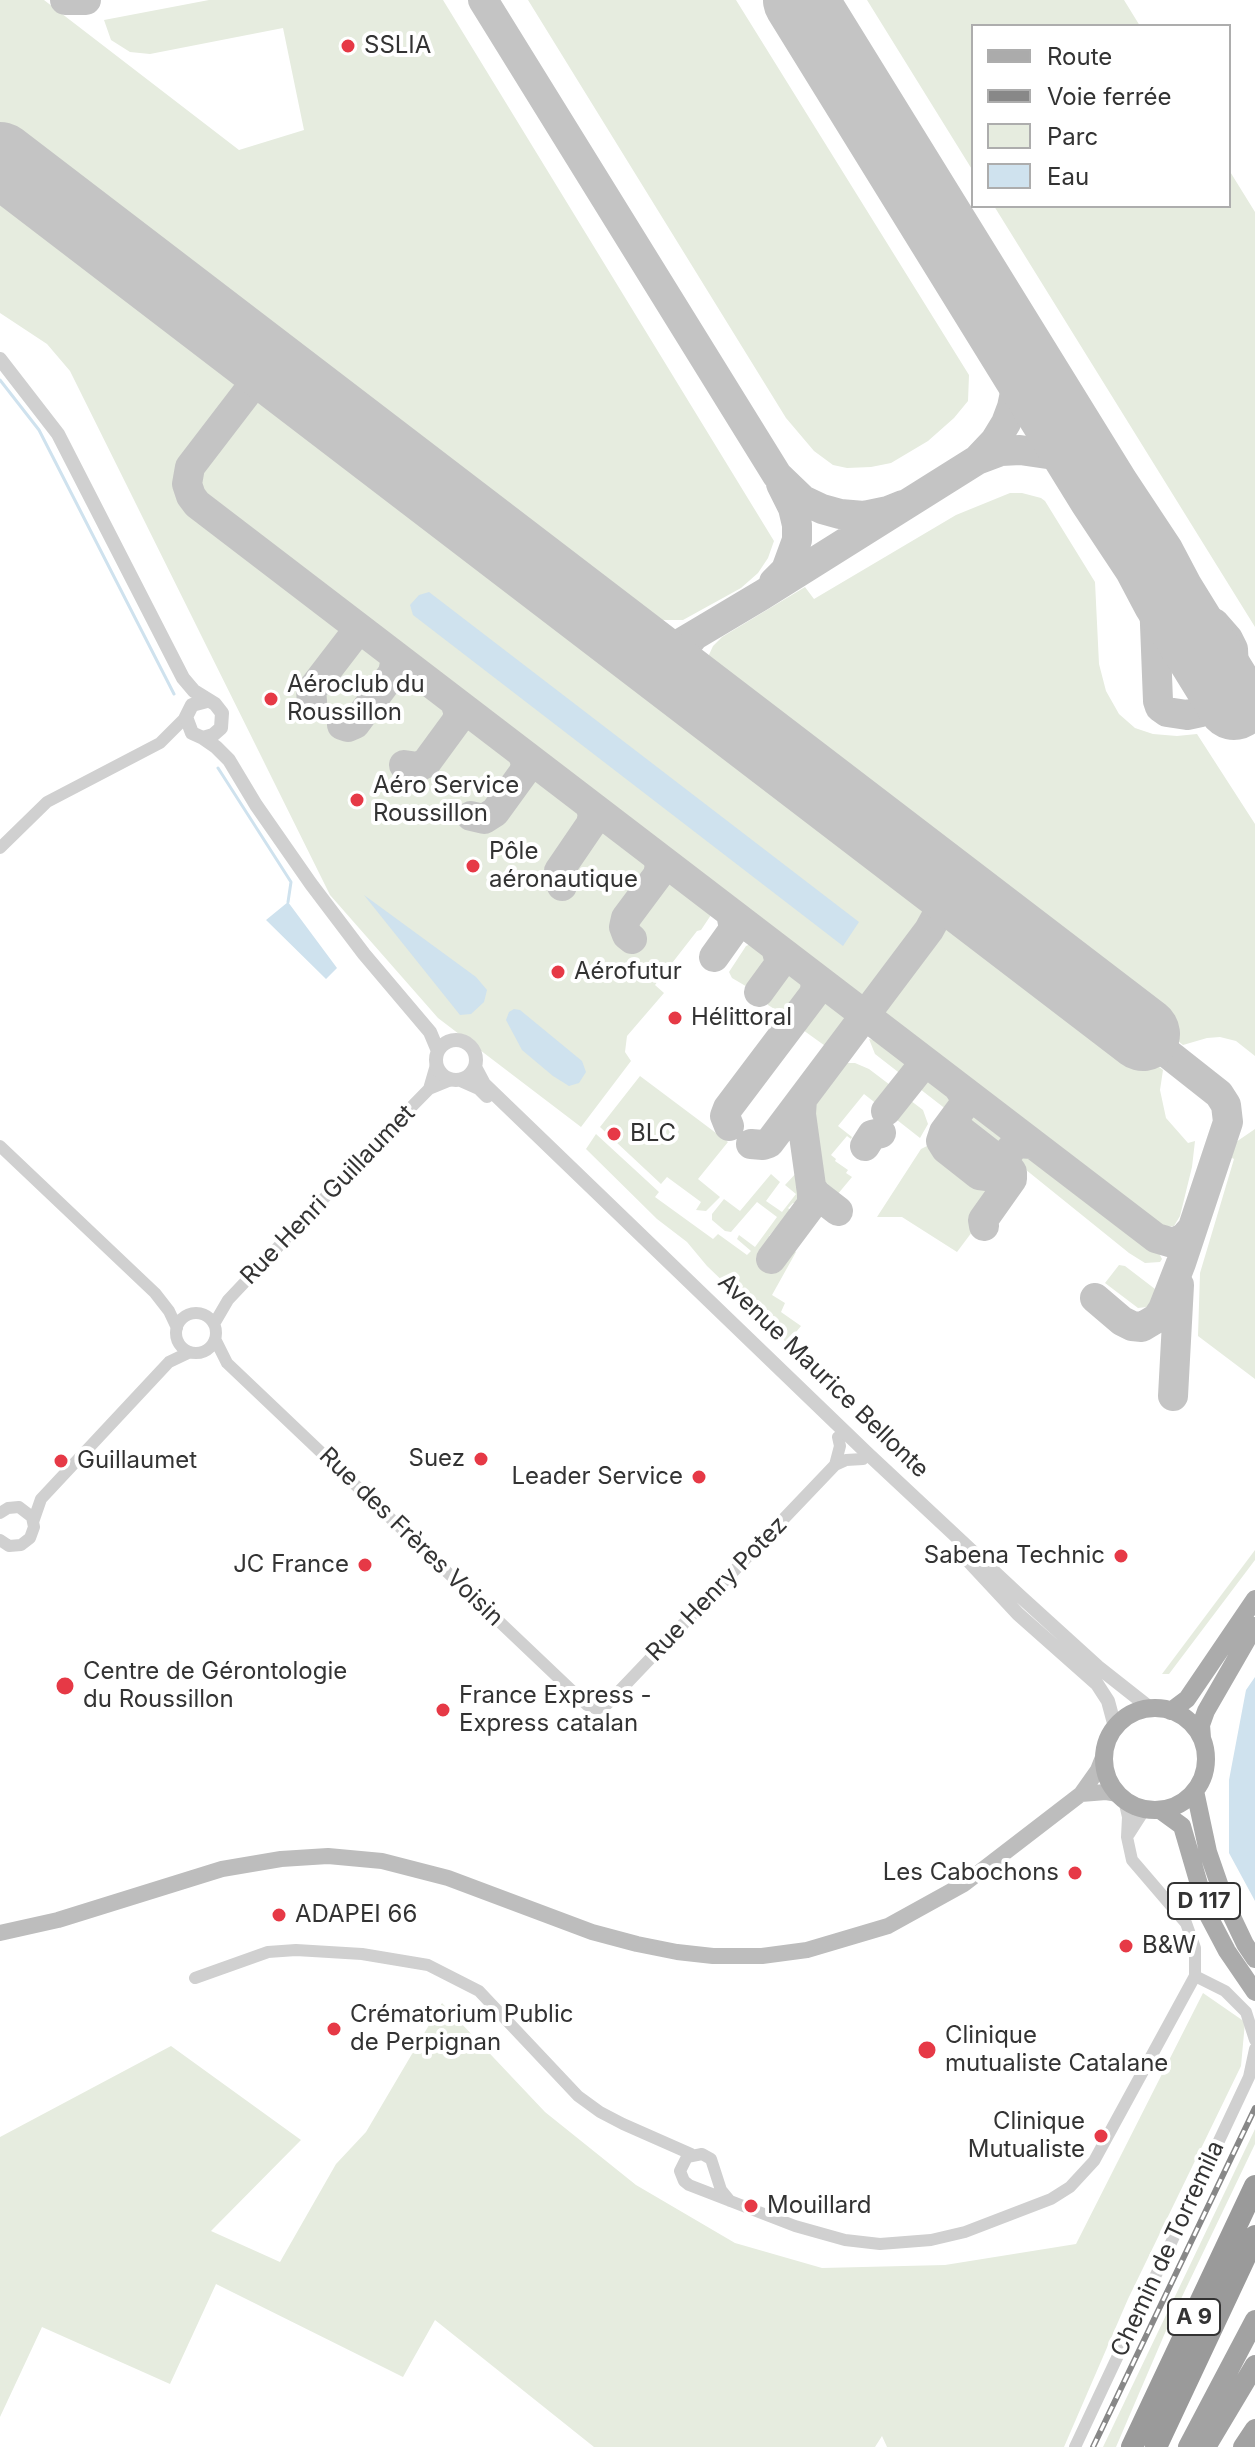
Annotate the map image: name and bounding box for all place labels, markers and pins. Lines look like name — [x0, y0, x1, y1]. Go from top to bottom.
place label: SSLIA — [364, 32, 431, 60]
marker: SSLIA — [339, 37, 357, 55]
place label: Aéroclub du Roussillon — [287, 671, 425, 727]
marker: Aéroclub du Roussillon — [262, 690, 280, 708]
place label: Aéro Service Roussillon — [373, 772, 519, 828]
marker: Aéro Service Roussillon — [348, 791, 366, 809]
place label: Pôle aéronautique — [489, 838, 638, 894]
marker: Pôle aéronautique — [464, 857, 482, 875]
place label: Aérofutur — [574, 958, 682, 986]
marker: Aérofutur — [549, 963, 567, 981]
place label: Hélittoral — [691, 1004, 792, 1032]
marker: Hélittoral — [666, 1009, 684, 1027]
place label: BLC — [630, 1120, 676, 1148]
marker: BLC — [605, 1125, 623, 1143]
place label: Suez — [409, 1445, 465, 1473]
place label: Guillaumet — [77, 1447, 197, 1475]
marker: Suez — [472, 1450, 490, 1468]
marker: Guillaumet — [52, 1452, 70, 1470]
place label: Leader Service — [511, 1463, 683, 1491]
marker: Leader Service — [690, 1468, 708, 1486]
place label: Sabena Technic — [924, 1542, 1105, 1570]
marker: Sabena Technic — [1112, 1547, 1130, 1565]
place label: JC France — [233, 1551, 349, 1579]
marker: JC France — [356, 1556, 374, 1574]
place label: Centre de Gérontologie du Roussillon — [83, 1658, 347, 1714]
marker: Centre de Gérontologie du Roussillon — [54, 1675, 76, 1697]
place label: France Express - Express catalan — [459, 1682, 652, 1738]
marker: France Express - Express catalan — [434, 1701, 452, 1719]
place label: Les Cabochons — [883, 1859, 1059, 1887]
marker: Les Cabochons — [1066, 1864, 1084, 1882]
place label: ADAPEI 66 — [295, 1901, 417, 1929]
marker: ADAPEI 66 — [270, 1906, 288, 1924]
place label: B&W — [1142, 1932, 1196, 1960]
marker: B&W — [1117, 1937, 1135, 1955]
place label: Crématorium Public de Perpignan — [350, 2001, 573, 2057]
marker: Crématorium Public de Perpignan — [325, 2020, 343, 2038]
place label: Clinique mutualiste Catalane — [945, 2022, 1168, 2078]
marker: Clinique mutualiste Catalane — [916, 2039, 938, 2061]
place label: Clinique Mutualiste — [968, 2108, 1085, 2164]
marker: Clinique Mutualiste — [1092, 2127, 1110, 2145]
place label: Mouillard — [767, 2192, 872, 2220]
marker: Mouillard — [742, 2197, 760, 2215]

